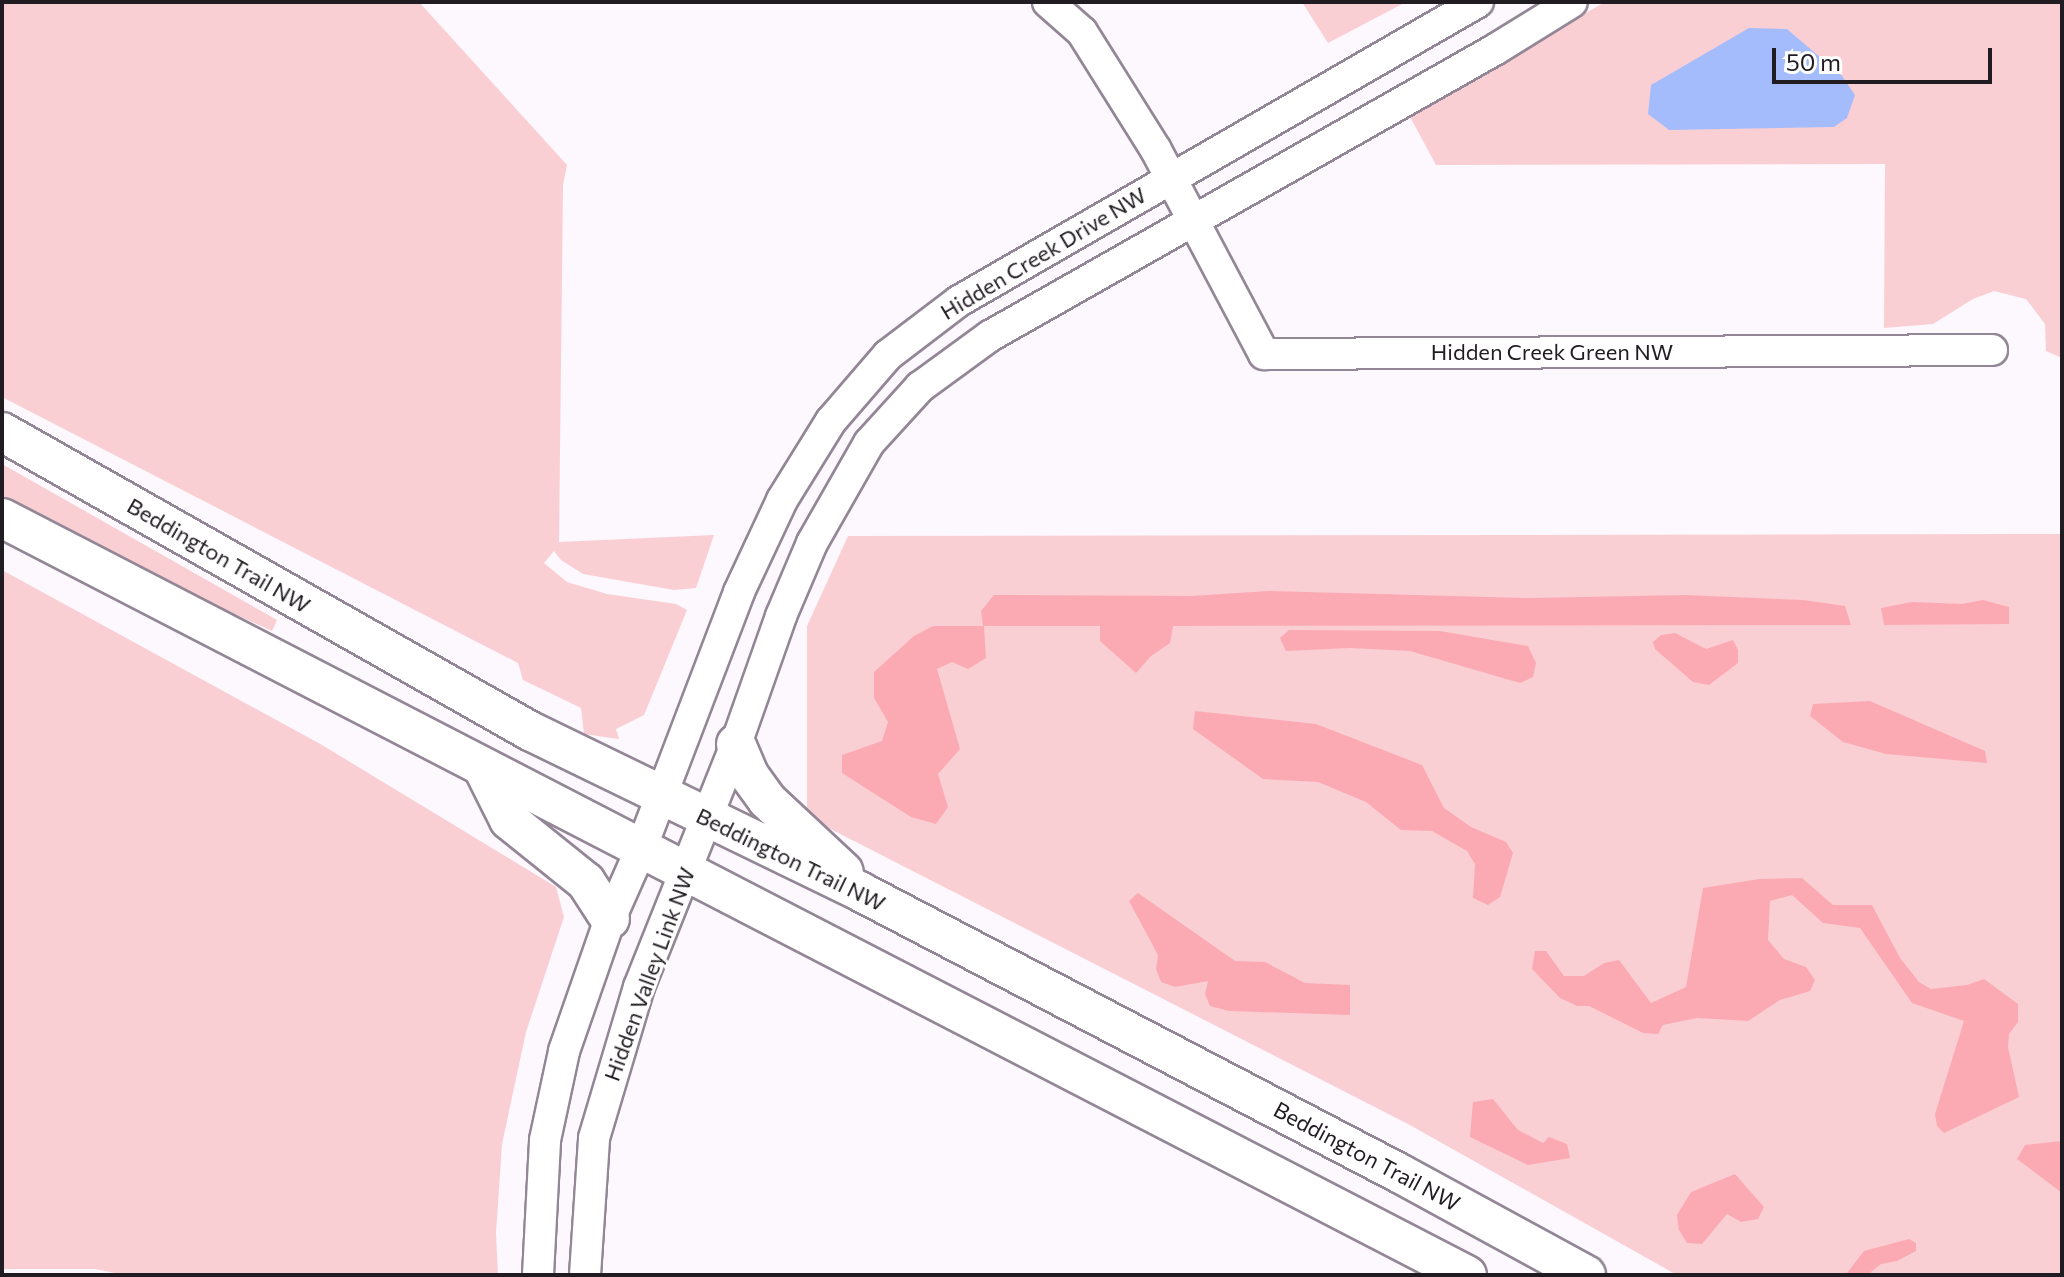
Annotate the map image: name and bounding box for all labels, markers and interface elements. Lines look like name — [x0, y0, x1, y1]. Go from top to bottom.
scale bar — [1776, 32, 1996, 82]
text: 50 m — [1786, 47, 1841, 76]
street label: Hidden Creek Drive NW — [935, 181, 1151, 325]
street label: Hidden Creek Green NW — [1431, 339, 1673, 365]
street label: Beddington Trail NW — [123, 492, 315, 618]
street label: Beddington Trail NW — [692, 802, 890, 916]
street label: Hidden Valley Link NW — [598, 864, 700, 1084]
street label: Beddington Trail NW — [1269, 1096, 1465, 1216]

